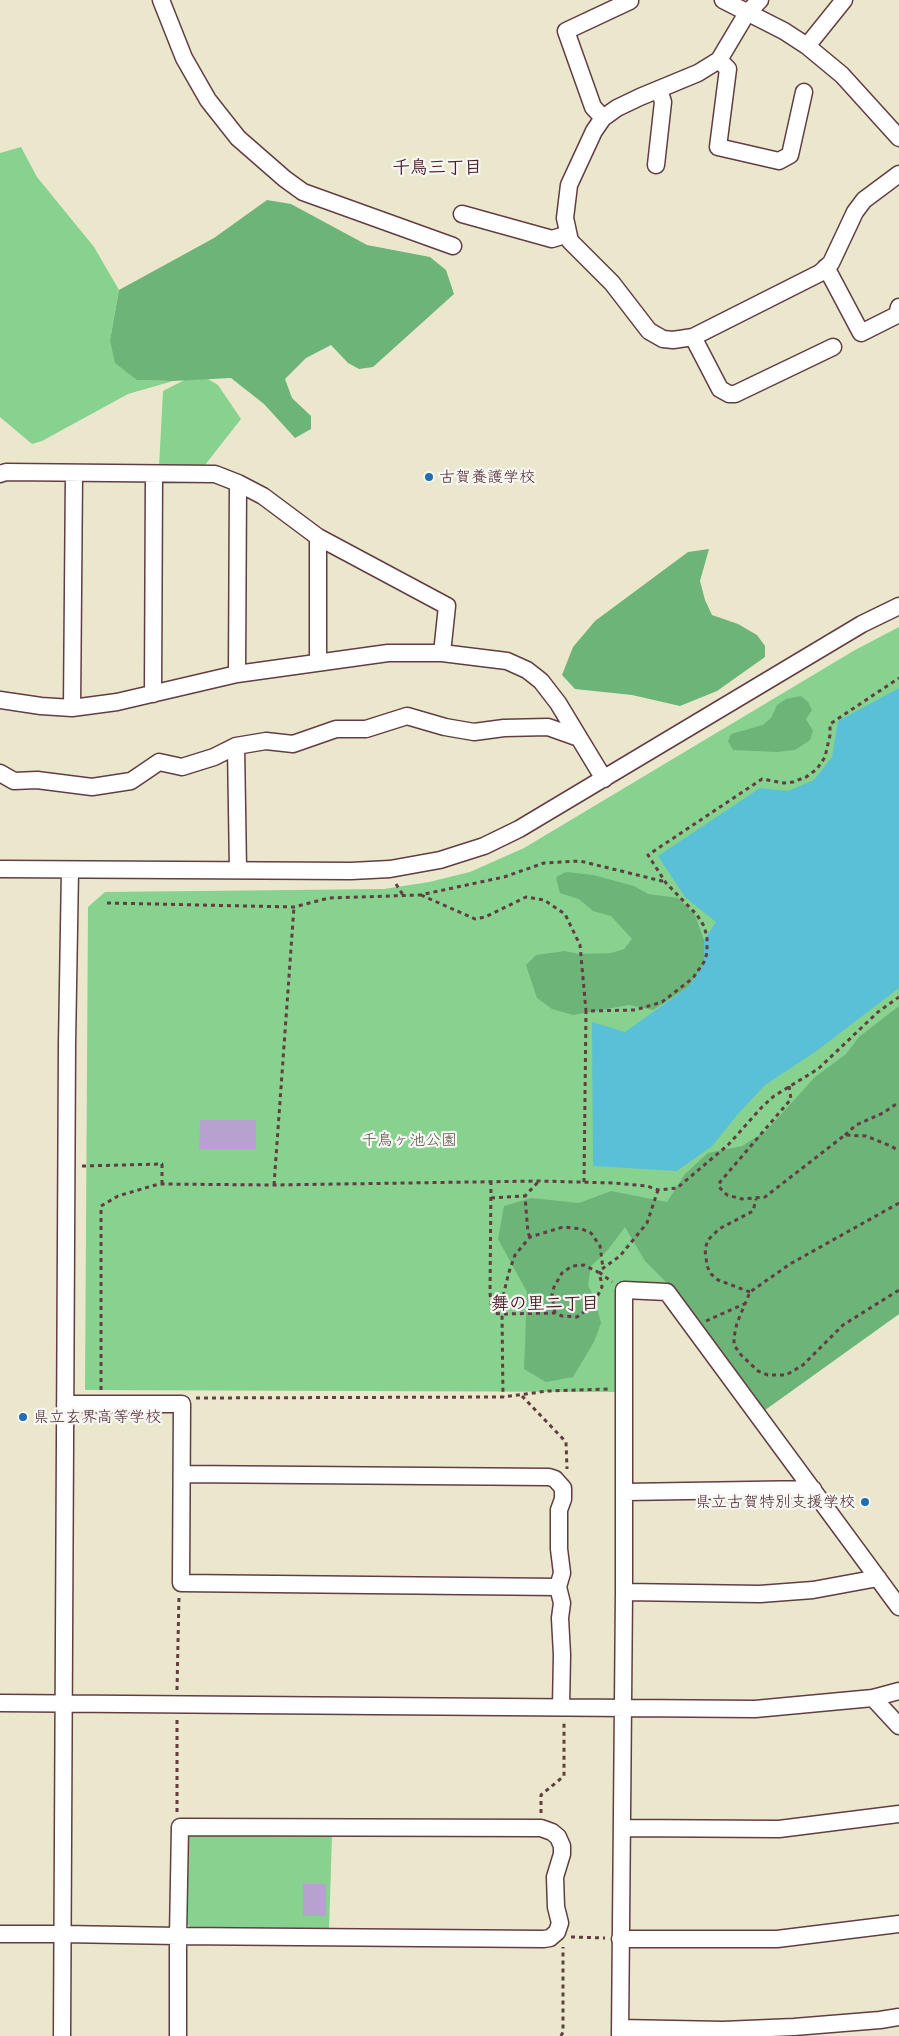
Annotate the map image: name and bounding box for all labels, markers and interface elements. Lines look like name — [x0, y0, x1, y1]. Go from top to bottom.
district label: 千鳥三丁目 — [392, 157, 482, 179]
place label: 古賀養護学校 — [439, 467, 535, 487]
marker: 古賀養護学校 — [423, 471, 435, 483]
park label: 千鳥ヶ池公園 — [361, 1130, 457, 1150]
district label: 舞の里二丁目 — [491, 1293, 599, 1315]
place label: 県立玄界高等学校 — [33, 1407, 161, 1427]
marker: 県立玄界高等学校 — [17, 1411, 29, 1423]
place label: 県立古賀特別支援学校 — [695, 1492, 855, 1512]
marker: 県立古賀特別支援学校 — [859, 1496, 871, 1508]

